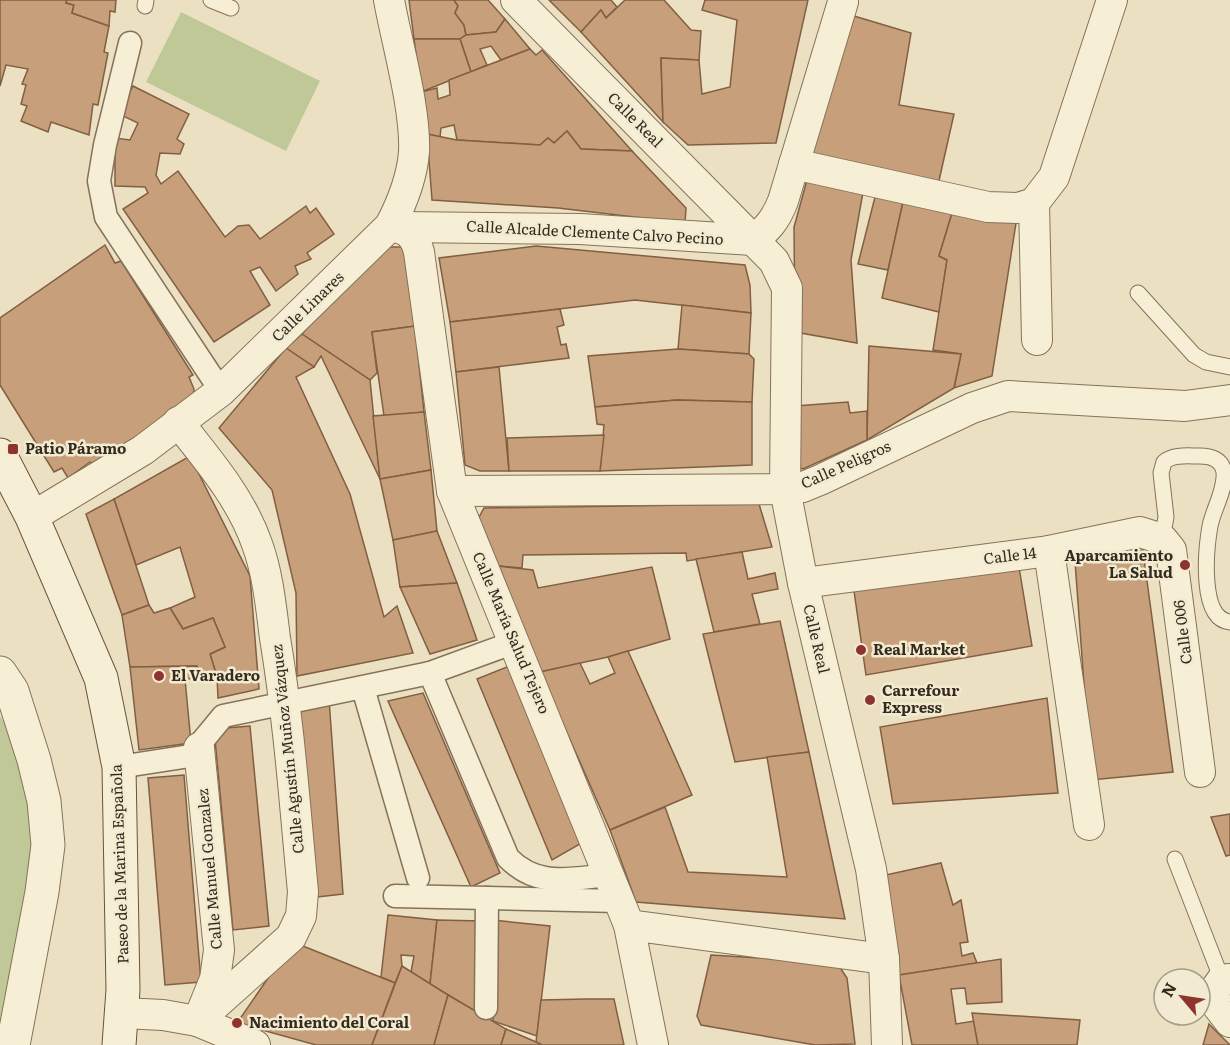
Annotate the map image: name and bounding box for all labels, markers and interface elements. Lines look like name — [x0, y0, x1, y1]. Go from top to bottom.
street label: Calle Real — [603, 86, 669, 152]
street label: Calle Alcalde Clemente Calvo Pecino — [466, 213, 725, 250]
street label: Calle Linares — [266, 265, 348, 346]
street label: Calle Peligros — [797, 433, 894, 494]
place label: Patio Páramo — [25, 436, 126, 459]
marker: Patio Páramo — [6, 442, 20, 456]
street label: Calle 14 — [982, 540, 1037, 569]
place label: Aparcamiento La Salud — [1064, 543, 1173, 583]
street label: Calle María Salud Tejero — [468, 548, 557, 717]
marker: Aparcamiento La Salud — [1178, 558, 1192, 572]
street label: Calle 006 — [1166, 599, 1197, 666]
street label: Calle Real — [798, 602, 837, 676]
place label: Real Market — [873, 637, 966, 660]
marker: Real Market — [854, 643, 868, 657]
street label: Calle Agustín Muñoz Vázquez — [264, 644, 309, 855]
place label: El Varadero — [171, 663, 260, 686]
marker: El Varadero — [152, 669, 166, 683]
place label: Carrefour Express — [882, 678, 959, 718]
marker: Carrefour Express — [863, 693, 877, 707]
street label: Paseo de la Marina Española — [103, 763, 133, 964]
street label: Calle Manuel Gonzalez — [190, 788, 227, 951]
north arrow — [1152, 967, 1212, 1027]
text: N — [1154, 978, 1182, 1001]
place label: Nacimiento del Coral — [249, 1010, 410, 1033]
marker: Nacimiento del Coral — [230, 1016, 244, 1030]

